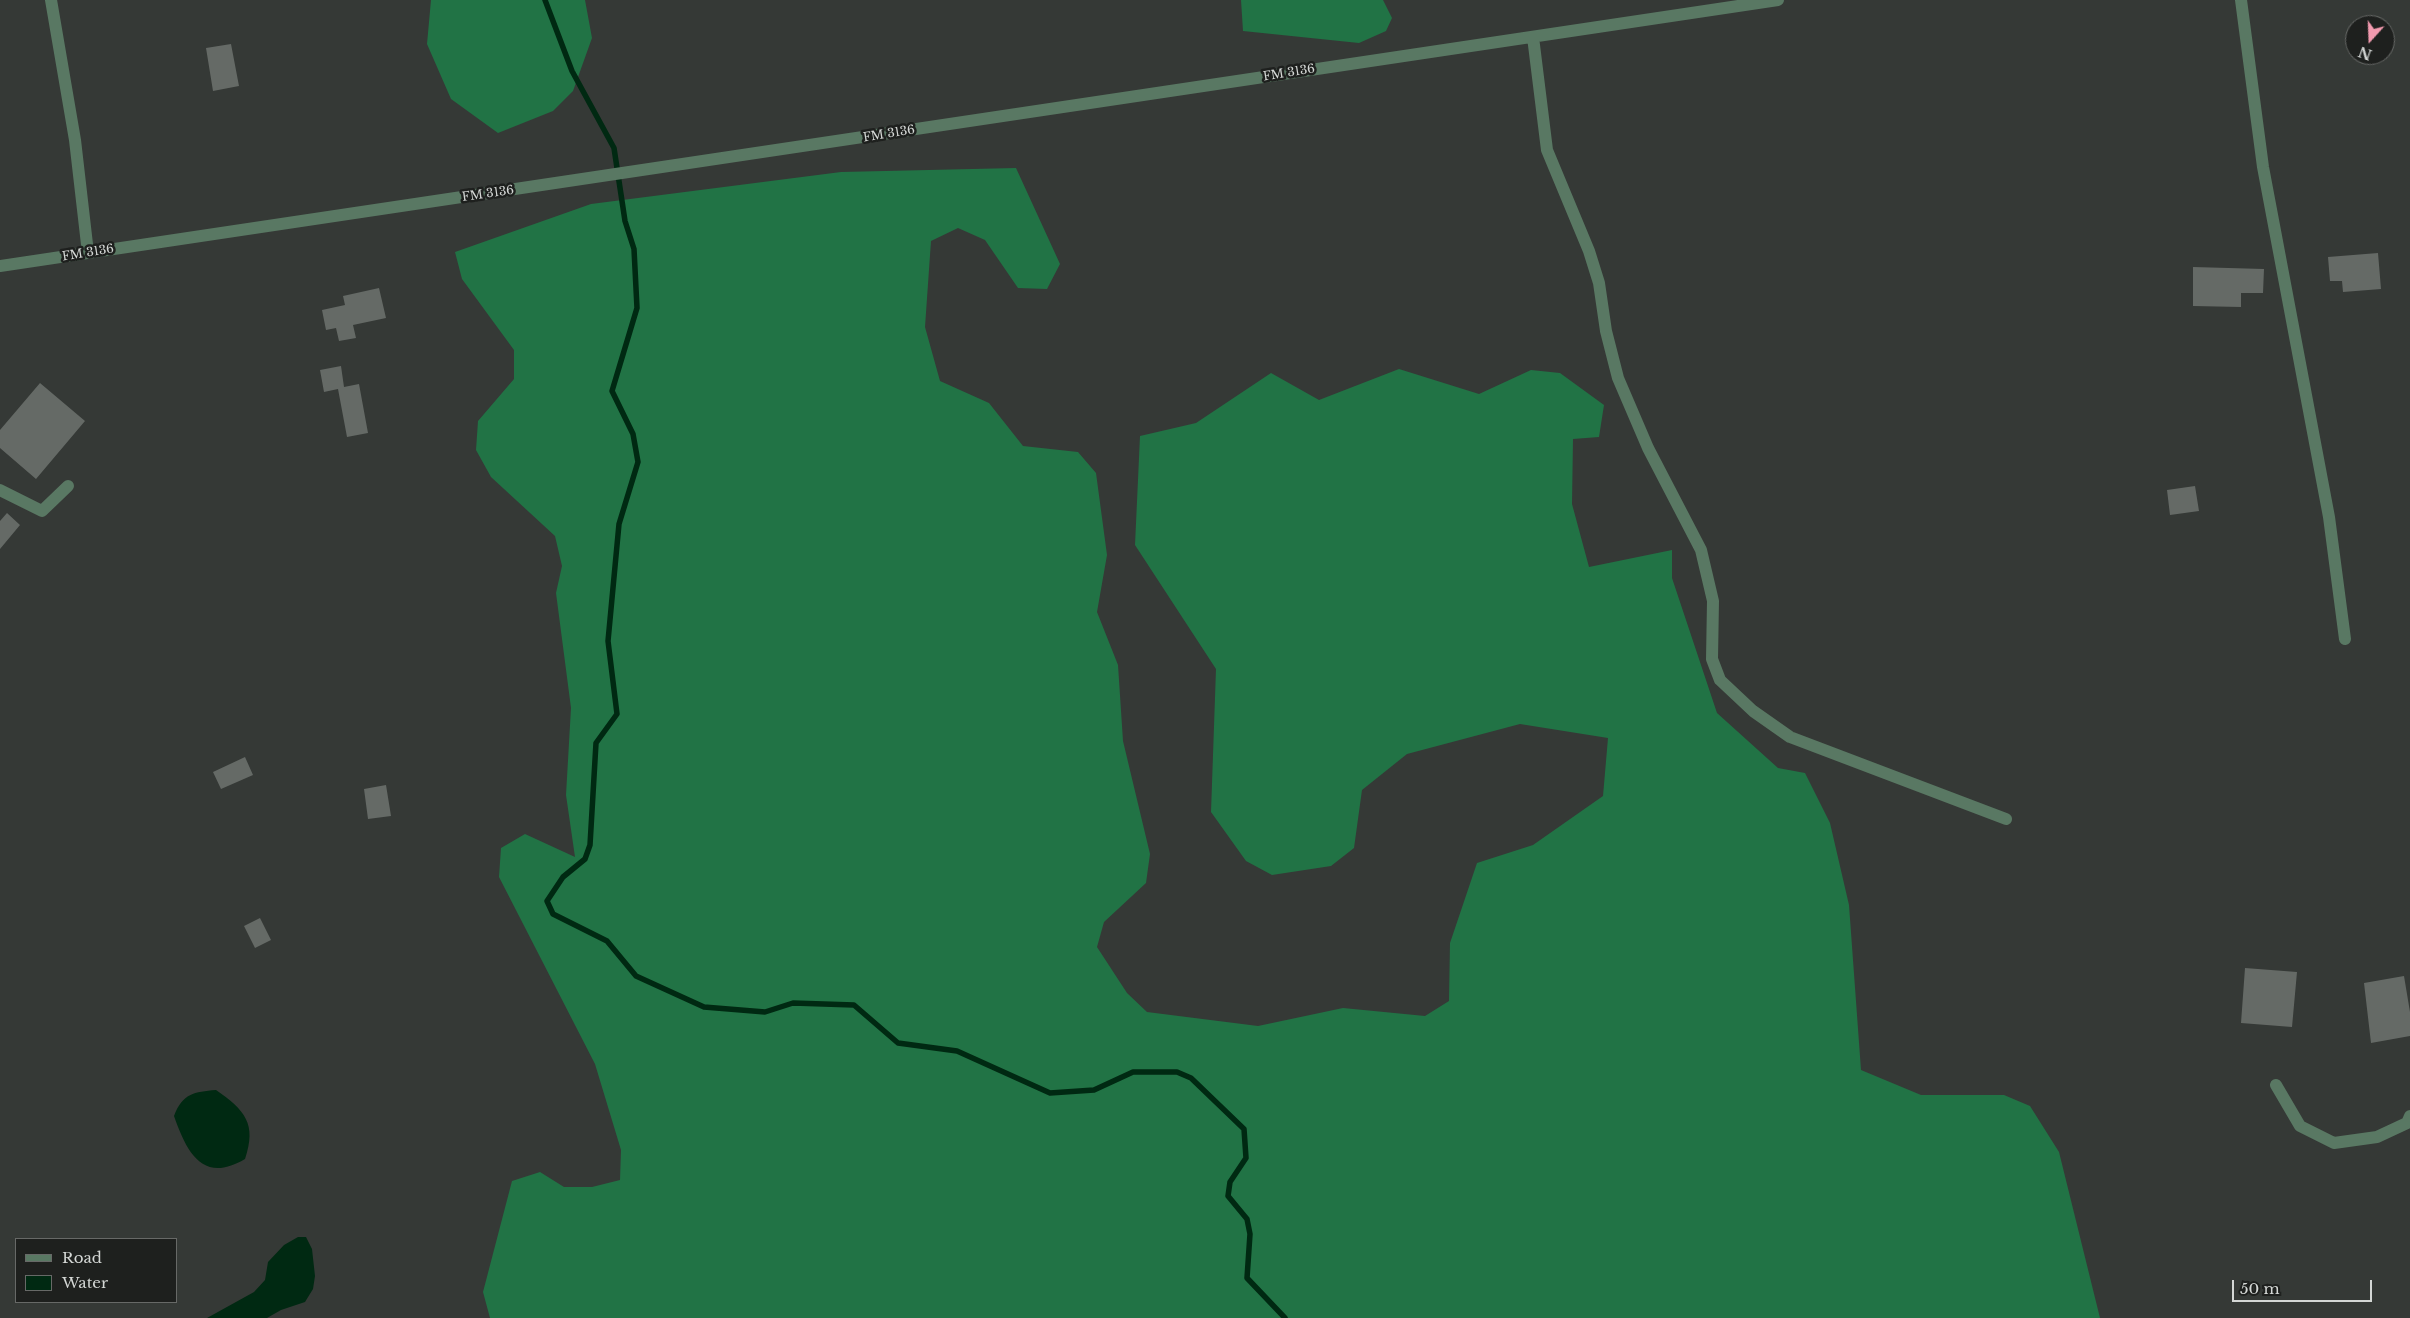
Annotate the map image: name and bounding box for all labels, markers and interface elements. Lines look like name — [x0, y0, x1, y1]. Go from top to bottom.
north arrow — [2345, 15, 2395, 65]
text: N — [2356, 42, 2374, 64]
street label: FM 3136 — [1262, 62, 1316, 84]
street label: FM 3136 — [862, 123, 916, 145]
street label: FM 3136 — [461, 183, 515, 205]
street label: FM 3136 — [61, 242, 115, 264]
legend — [15, 1238, 178, 1303]
text: Road — [62, 1248, 102, 1267]
scale bar — [2235, 1270, 2375, 1302]
text: Water — [62, 1273, 108, 1292]
text: 50 m — [2240, 1279, 2280, 1298]

